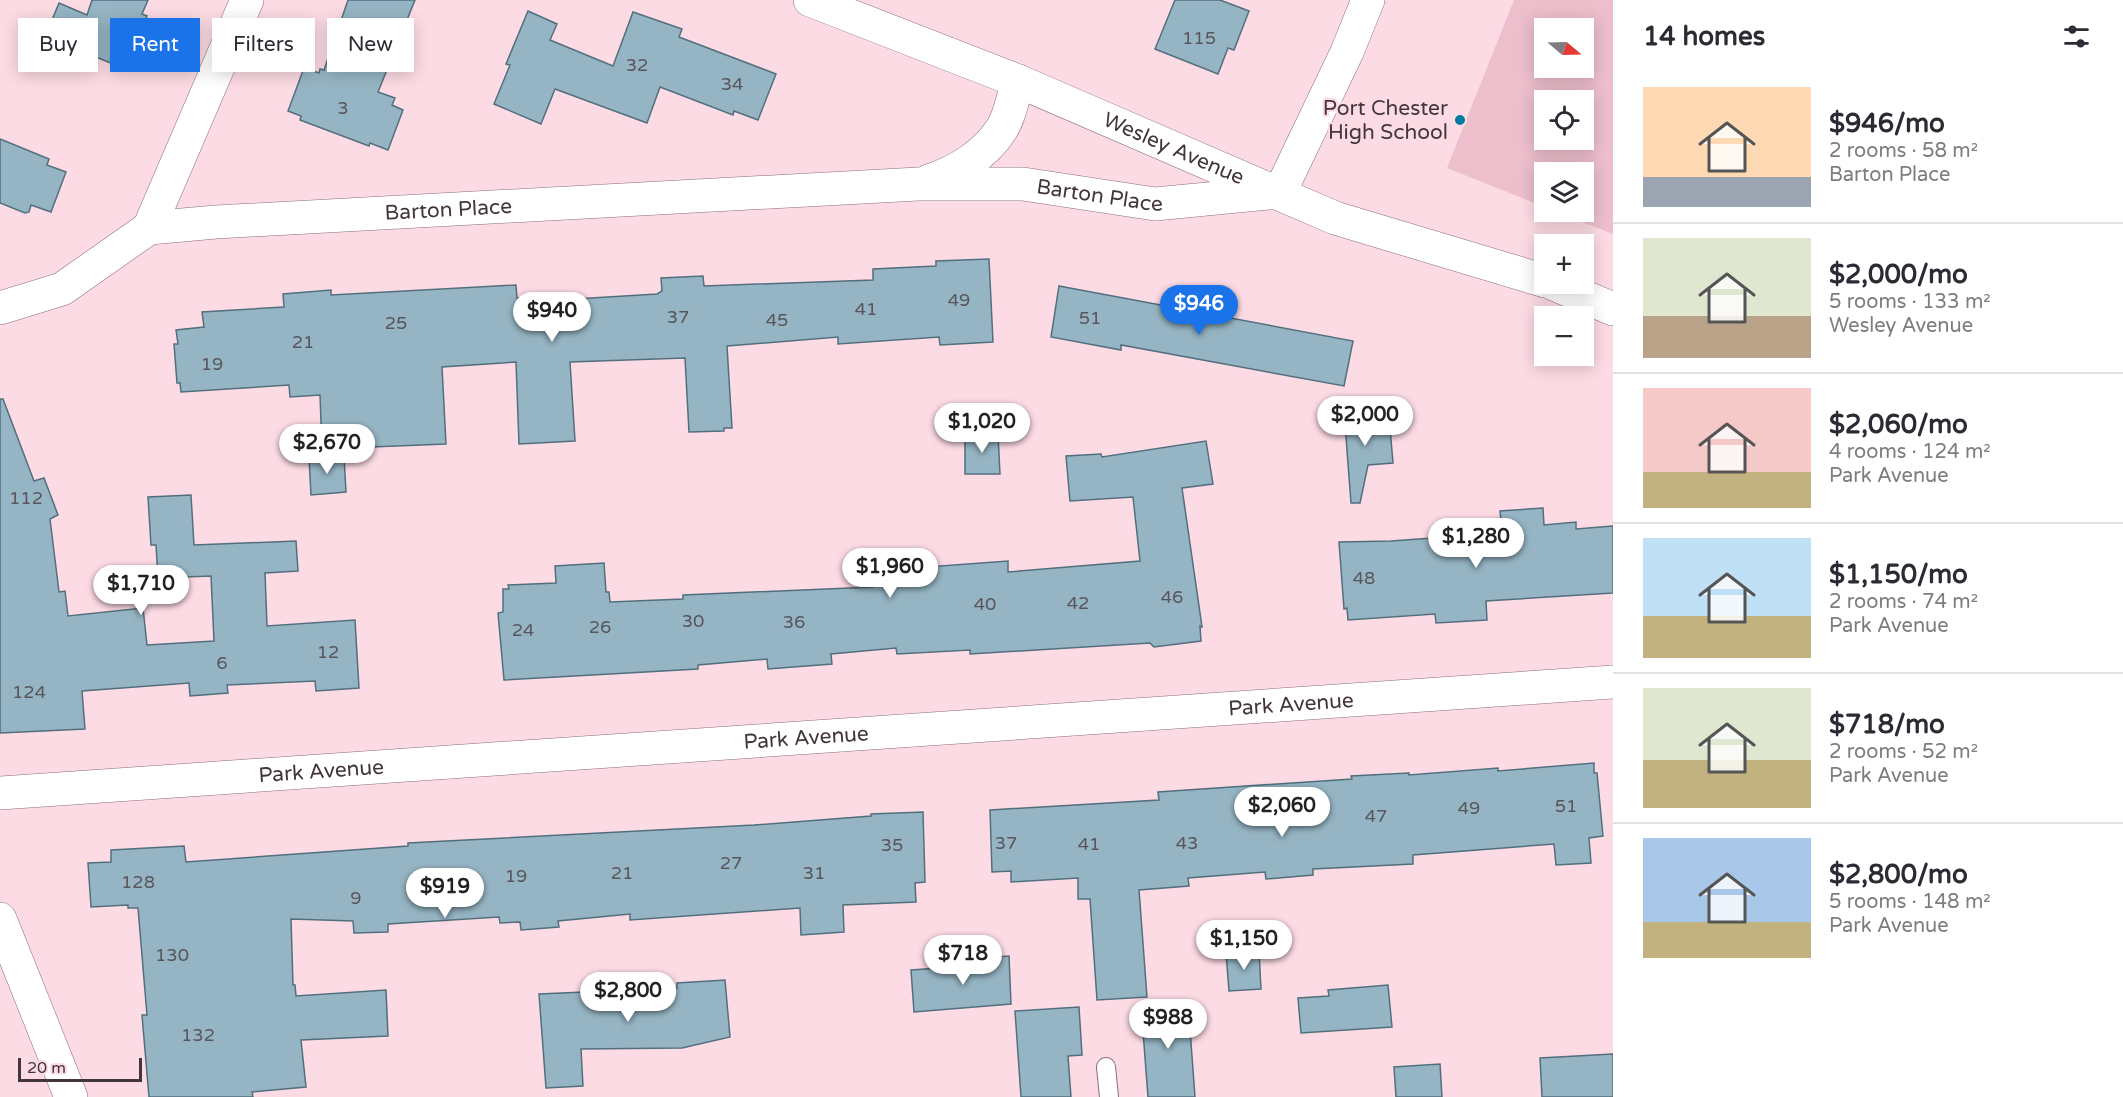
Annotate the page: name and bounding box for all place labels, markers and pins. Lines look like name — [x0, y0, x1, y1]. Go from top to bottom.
place label: Port Chester High School — [1323, 96, 1448, 145]
marker: Port Chester High School — [1453, 113, 1467, 127]
pin: $946 — [1163, 285, 1235, 336]
pin: $940 — [516, 292, 588, 343]
pin: $2,000 — [1316, 396, 1414, 447]
pin: $1,020 — [933, 403, 1031, 454]
pin: $2,670 — [278, 424, 376, 475]
pin: $1,280 — [1427, 518, 1525, 569]
pin: $1,960 — [841, 548, 939, 599]
pin: $1,710 — [92, 565, 190, 616]
pin: $2,060 — [1233, 787, 1331, 838]
pin: $919 — [409, 868, 481, 919]
pin: $1,150 — [1195, 920, 1293, 971]
pin: $718 — [927, 935, 999, 986]
pin: $2,800 — [579, 972, 677, 1023]
pin: $988 — [1132, 999, 1204, 1050]

